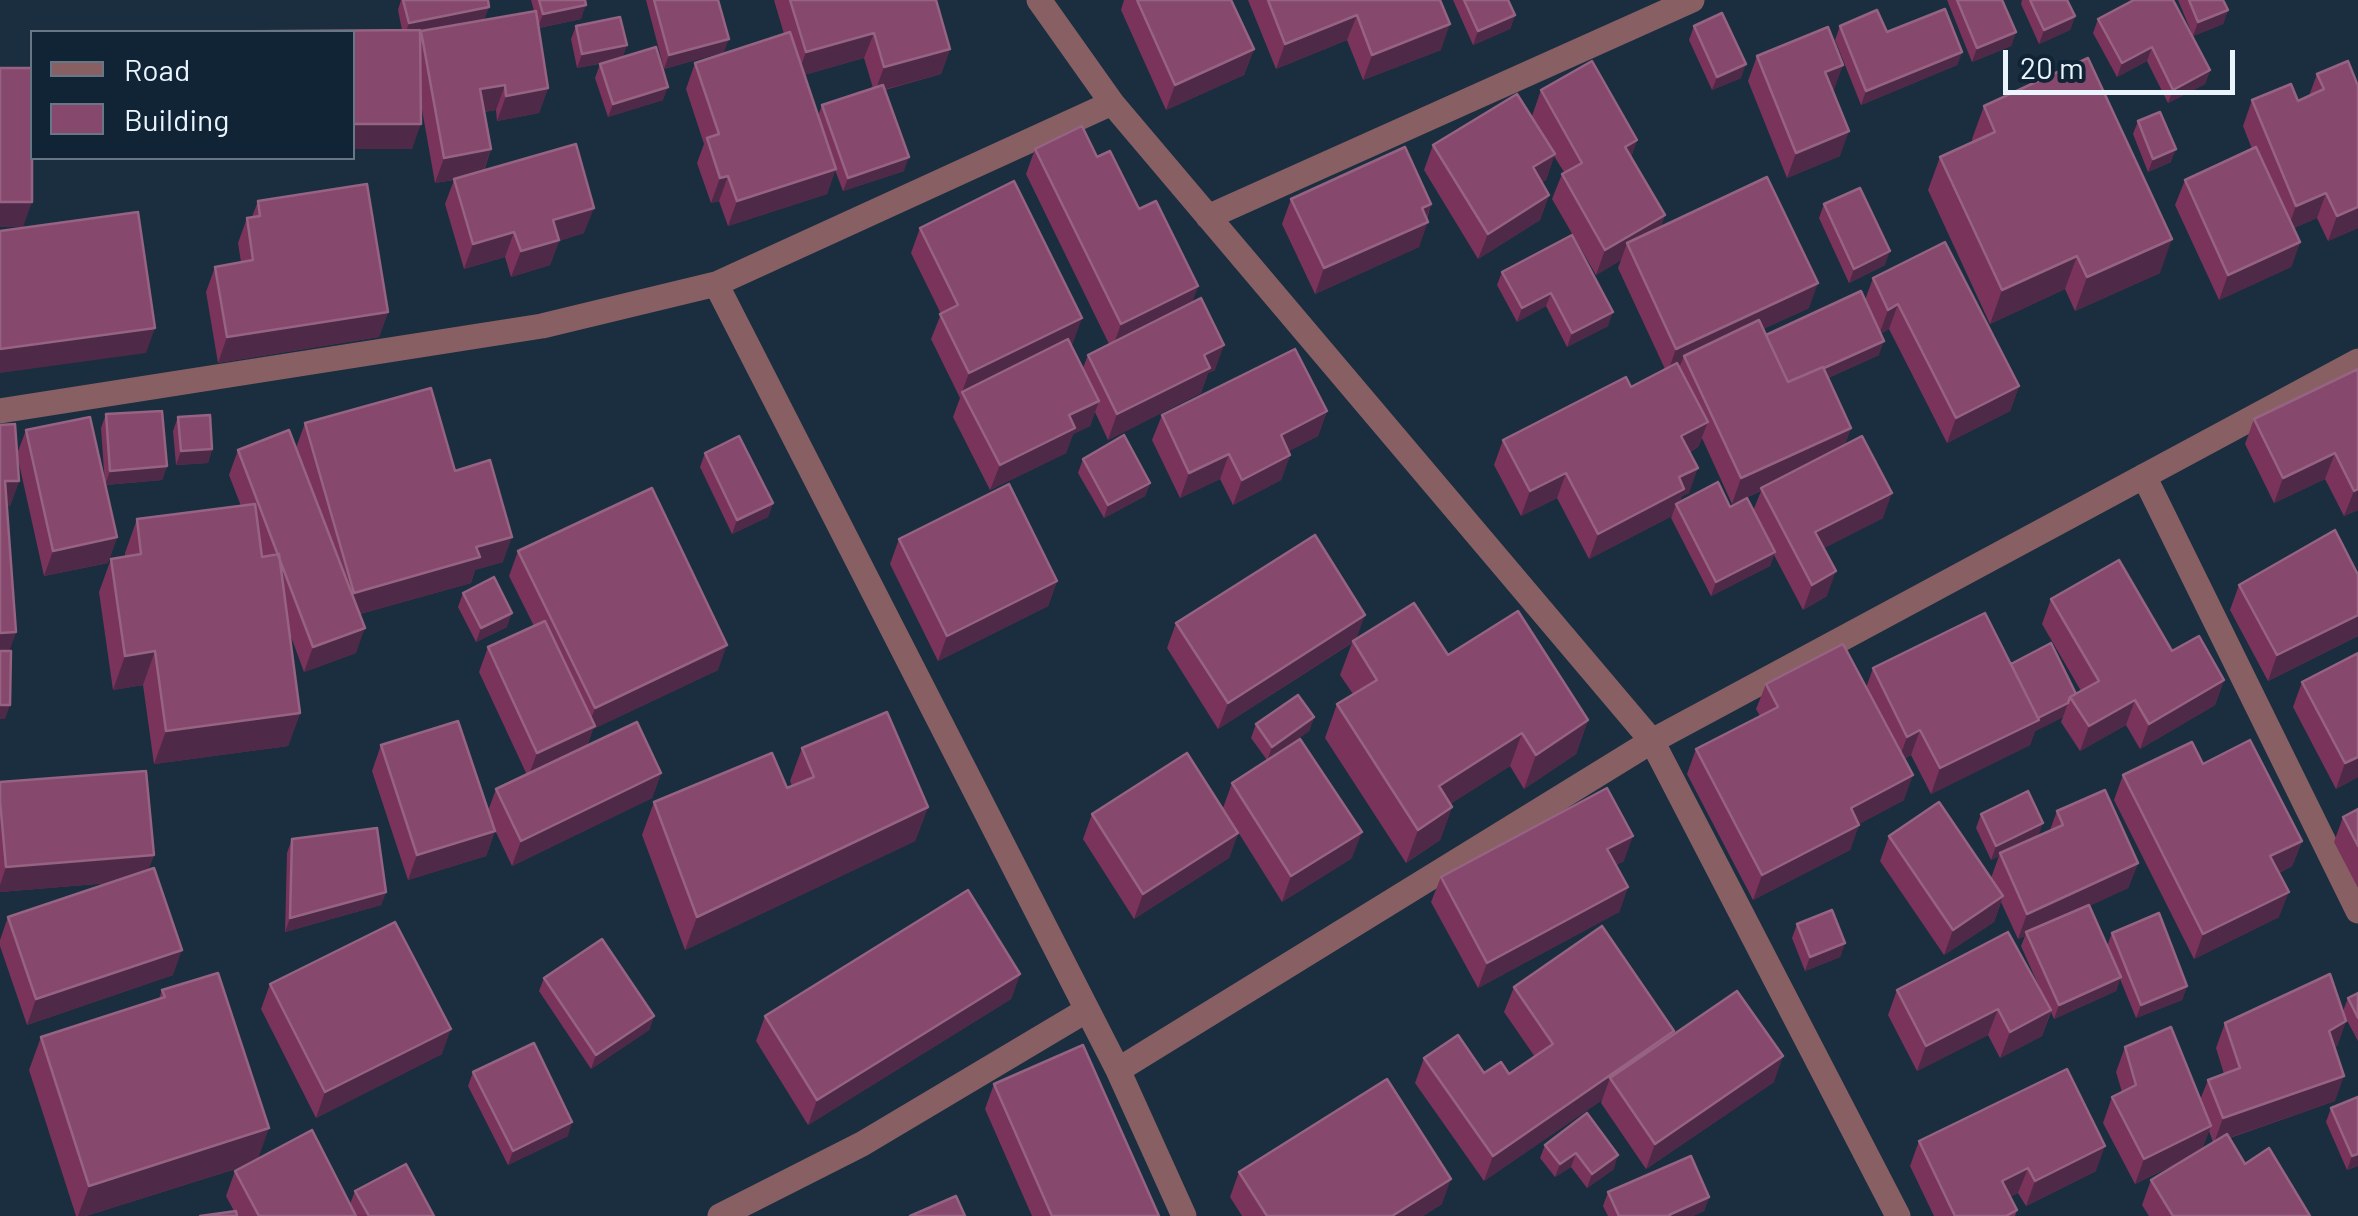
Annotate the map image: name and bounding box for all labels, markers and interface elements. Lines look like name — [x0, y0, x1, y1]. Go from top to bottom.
legend — [30, 30, 355, 160]
scale bar — [2008, 30, 2240, 92]
text: 20 m — [2020, 49, 2084, 85]
text: Road — [124, 51, 190, 87]
text: Building — [124, 101, 229, 137]

